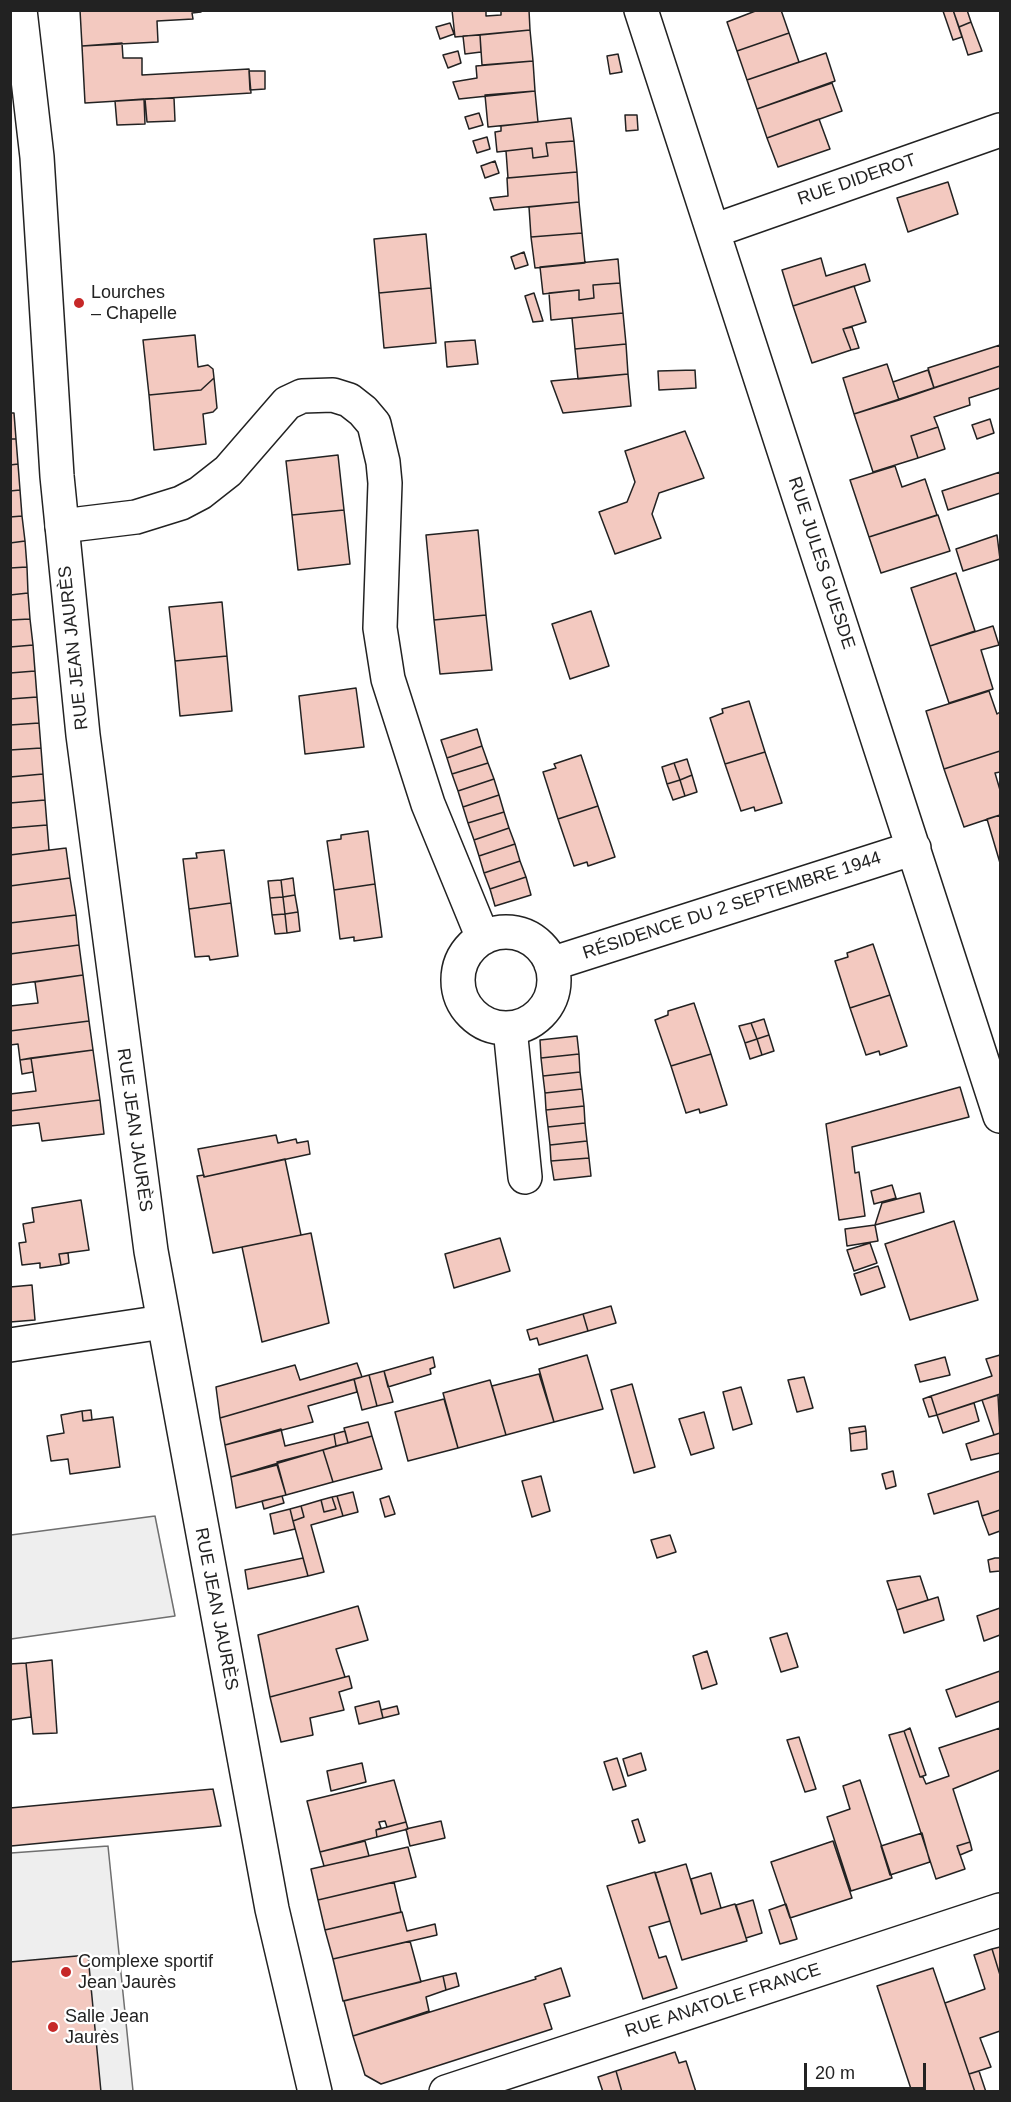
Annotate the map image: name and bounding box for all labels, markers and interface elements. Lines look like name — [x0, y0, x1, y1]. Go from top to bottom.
street label: RUE DIDEROT — [795, 150, 919, 210]
place label: Lourches – Chapelle — [91, 282, 177, 324]
marker: Lourches – Chapelle — [72, 296, 86, 310]
street label: RUE JULES GUESDE — [783, 474, 859, 652]
street label: RUE JEAN JAURÈS — [55, 565, 93, 731]
street label: RÉSIDENCE DU 2 SEPTEMBRE 1944 — [580, 848, 884, 964]
street label: RUE JEAN JAURÈS — [112, 1047, 156, 1213]
street label: RUE JEAN JAURÈS — [190, 1526, 242, 1692]
place label: Complexe sportif Jean Jaurès — [78, 1951, 213, 1994]
street label: RUE ANATOLE FRANCE — [622, 1959, 824, 2043]
marker: Complexe sportif Jean Jaurès — [59, 1965, 73, 1979]
place label: Salle Jean Jaurès — [65, 2006, 149, 2048]
marker: Salle Jean Jaurès — [46, 2020, 60, 2034]
scale bar — [807, 2051, 928, 2089]
text: 20 m — [815, 2063, 855, 2083]

